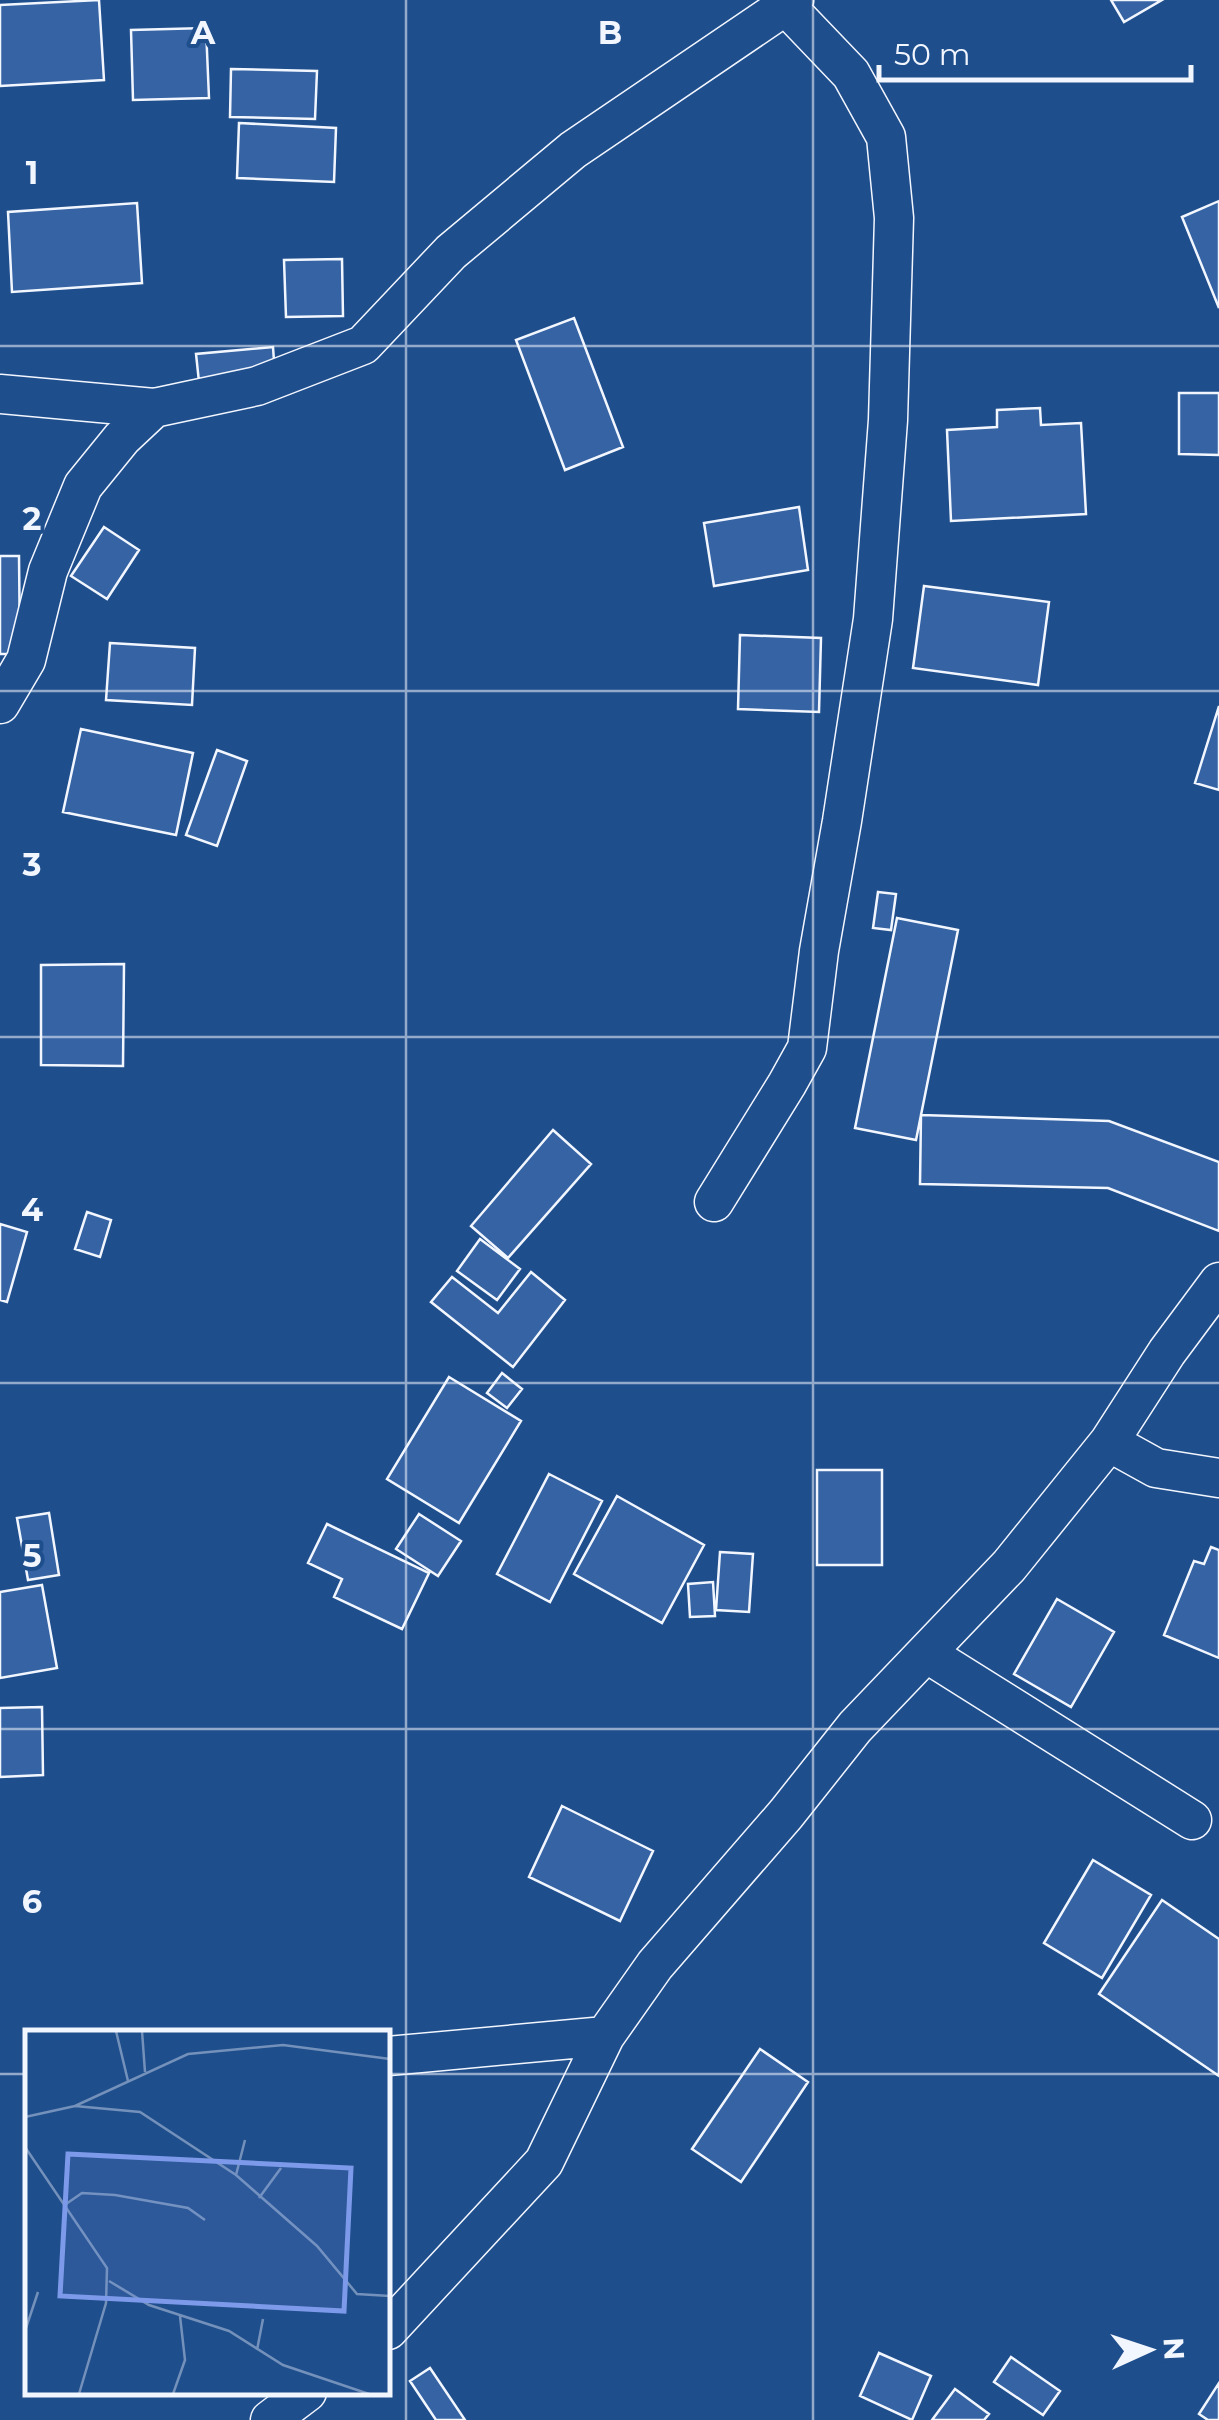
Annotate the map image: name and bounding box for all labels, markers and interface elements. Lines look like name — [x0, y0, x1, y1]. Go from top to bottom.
text: A — [190, 13, 216, 52]
text: B — [598, 13, 622, 52]
scale bar — [879, 20, 1192, 82]
text: 50 m — [894, 36, 971, 73]
text: 1 — [26, 153, 38, 192]
text: 2 — [23, 499, 41, 538]
text: 3 — [22, 845, 41, 884]
text: 4 — [21, 1190, 43, 1229]
text: 5 — [22, 1536, 42, 1575]
text: 6 — [22, 1882, 42, 1921]
inset map — [25, 2030, 390, 2395]
north arrow — [1099, 2300, 1199, 2400]
text: N — [1156, 2337, 1192, 2361]

